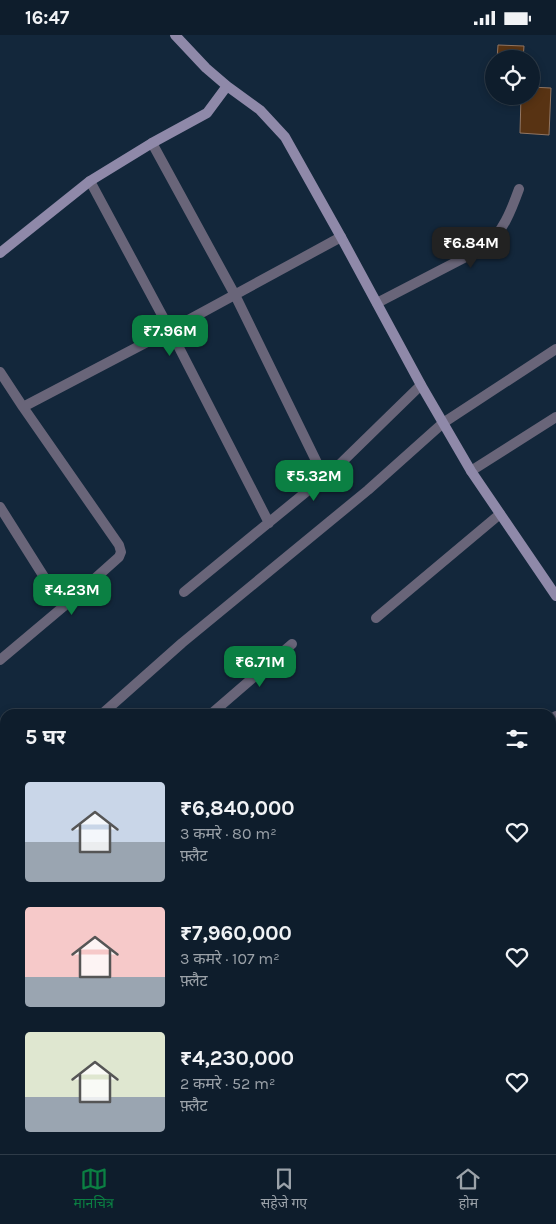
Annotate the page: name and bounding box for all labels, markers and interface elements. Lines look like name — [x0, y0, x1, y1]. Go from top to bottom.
text: 16:47 — [25, 7, 69, 29]
map controls — [485, 50, 540, 105]
button: locate — [485, 50, 540, 105]
pin: ₹6.84M — [430, 227, 512, 269]
text: ₹6.84M — [443, 233, 499, 252]
pin: ₹7.96M — [129, 315, 211, 357]
text: ₹7.96M — [143, 321, 197, 340]
pin: ₹5.32M — [273, 459, 355, 502]
text: ₹5.32M — [286, 466, 342, 485]
pin: ₹4.23M — [31, 573, 113, 616]
text: ₹4.23M — [44, 580, 100, 599]
pin: ₹6.71M — [219, 645, 301, 688]
text: ₹6.71M — [235, 652, 285, 671]
text: 5 घर — [25, 725, 65, 749]
icon: filters — [503, 725, 531, 753]
text: ₹6,840,000 — [180, 796, 295, 820]
icon: home — [65, 802, 125, 862]
icon: heart — [503, 818, 531, 846]
text: 3 कमरे · 80 m² — [180, 824, 277, 843]
text: फ़्लैट — [180, 846, 208, 865]
text: ₹7,960,000 — [180, 921, 292, 945]
icon: home — [65, 927, 125, 987]
icon: heart — [503, 943, 531, 971]
text: 3 कमरे · 107 m² — [180, 949, 280, 968]
text: फ़्लैट — [180, 971, 208, 990]
text: ₹4,230,000 — [180, 1046, 294, 1070]
icon: home — [65, 1052, 125, 1112]
icon: heart — [503, 1068, 531, 1096]
text: 2 कमरे · 52 m² — [180, 1074, 275, 1093]
text: फ़्लैट — [180, 1096, 208, 1115]
tab: मानचित्र — [74, 1165, 114, 1214]
tab: सहेजे गए — [261, 1165, 307, 1214]
tab: होम — [454, 1165, 482, 1214]

